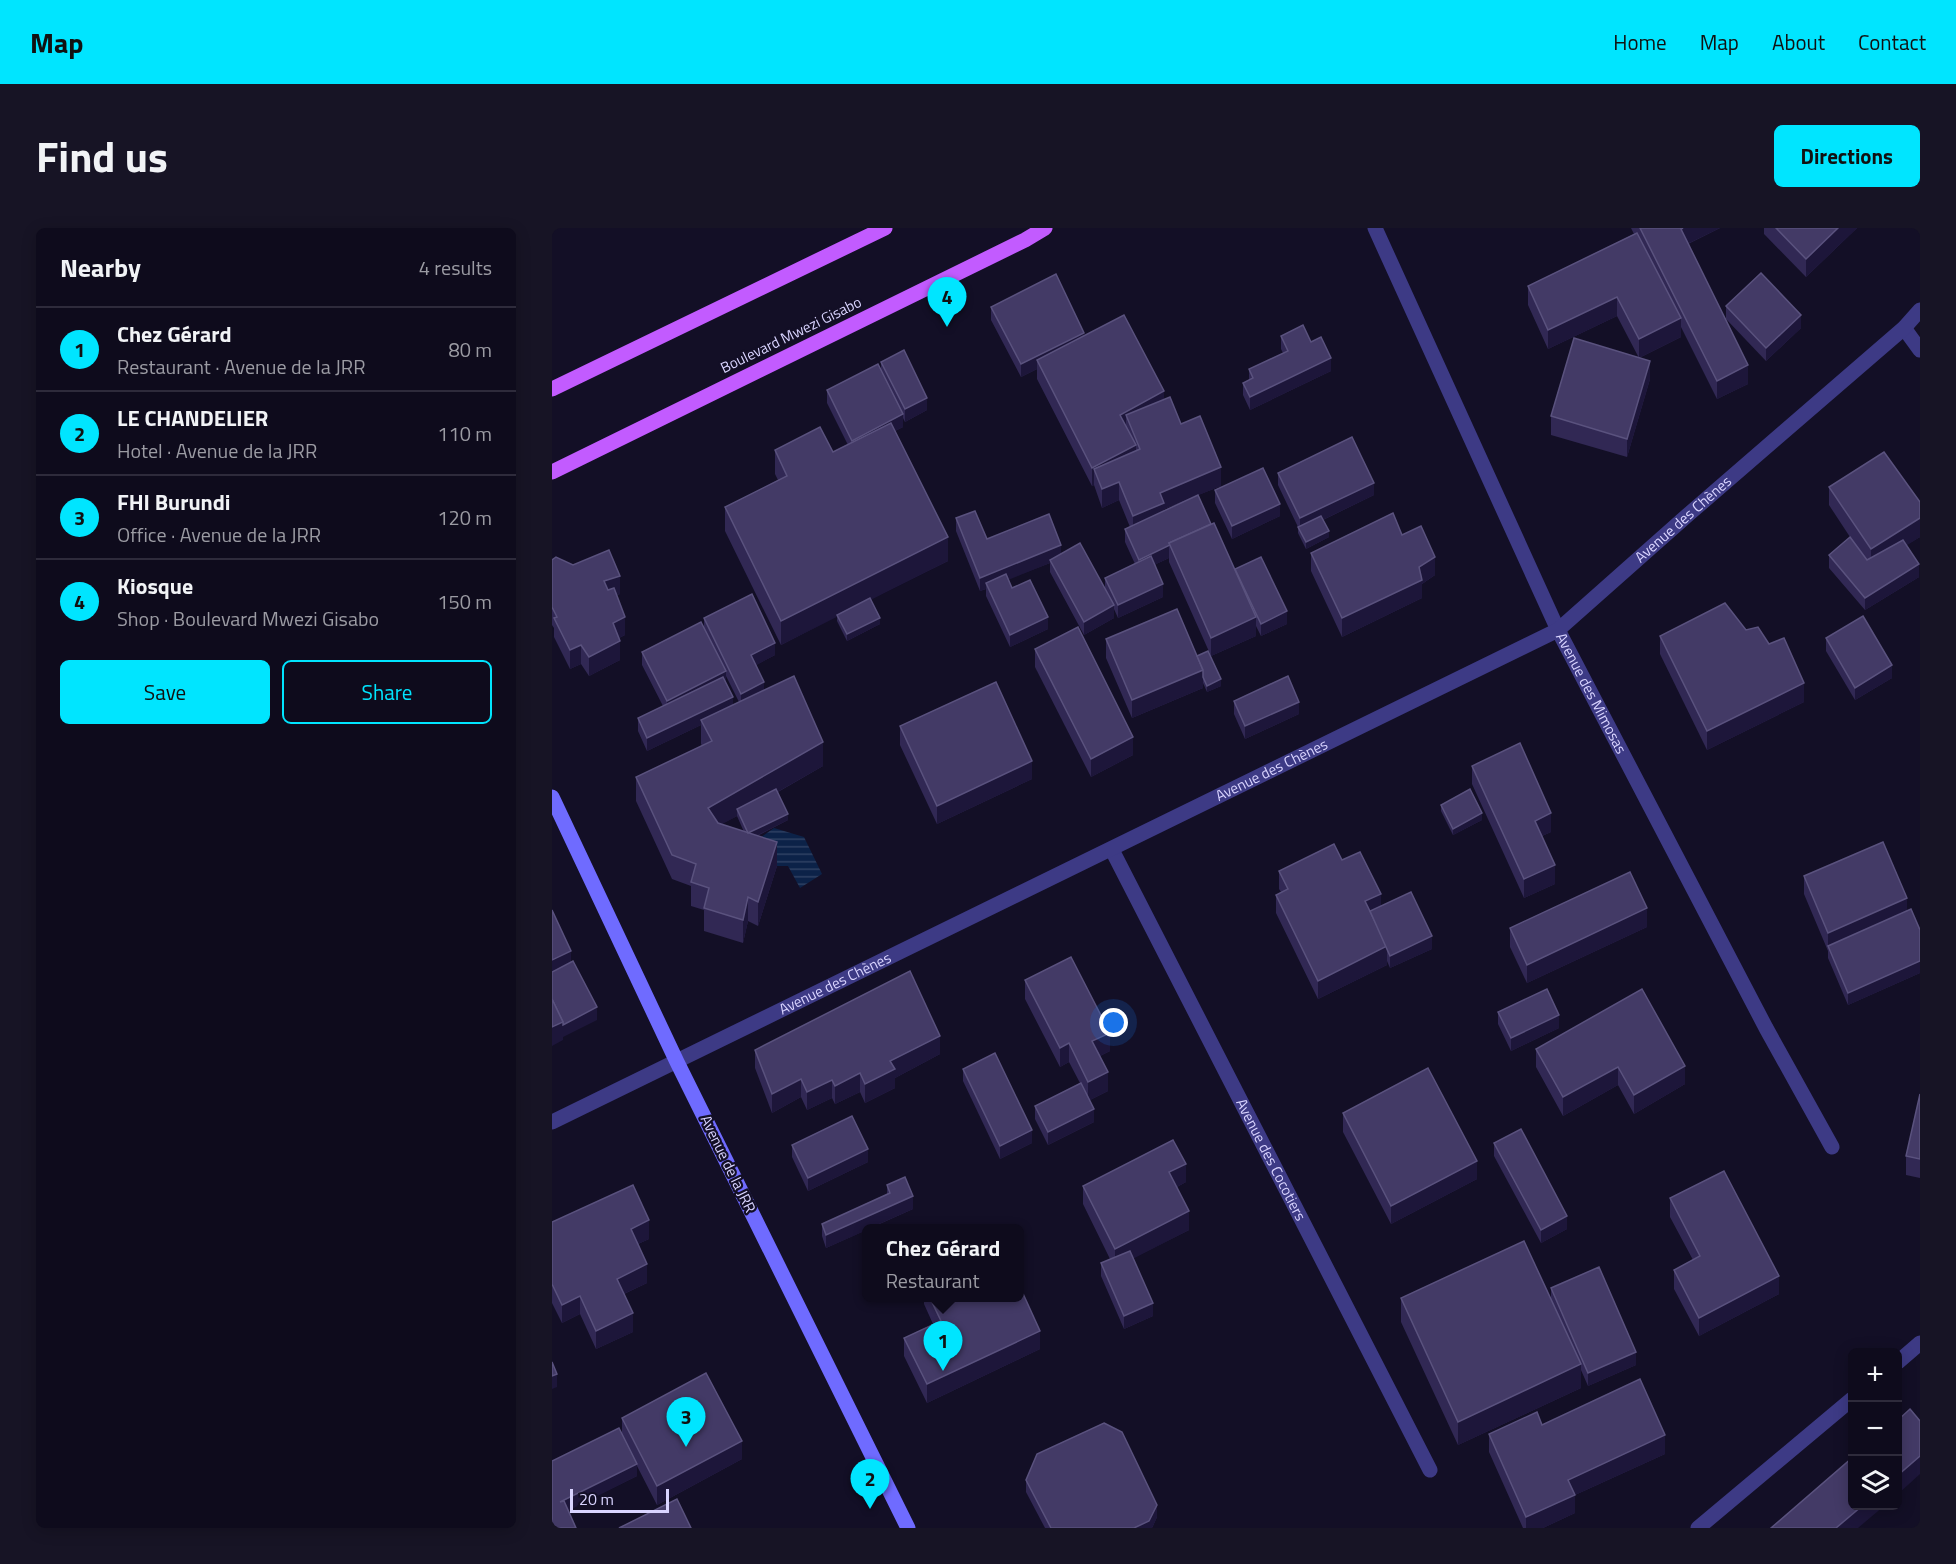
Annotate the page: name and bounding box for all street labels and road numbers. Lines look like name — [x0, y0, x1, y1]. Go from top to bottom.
street label: Boulevard Mwezi Gisabo — [716, 290, 865, 379]
street label: Avenue des Chènes — [1629, 470, 1737, 568]
street label: Avenue des Mimosas — [1550, 628, 1633, 758]
street label: Avenue des Chènes — [1211, 732, 1331, 807]
street label: Avenue des Chènes — [775, 946, 895, 1020]
street label: Avenue des Cocotiers — [1230, 1094, 1312, 1225]
street label: Avenue de la JRR — [695, 1111, 762, 1217]

